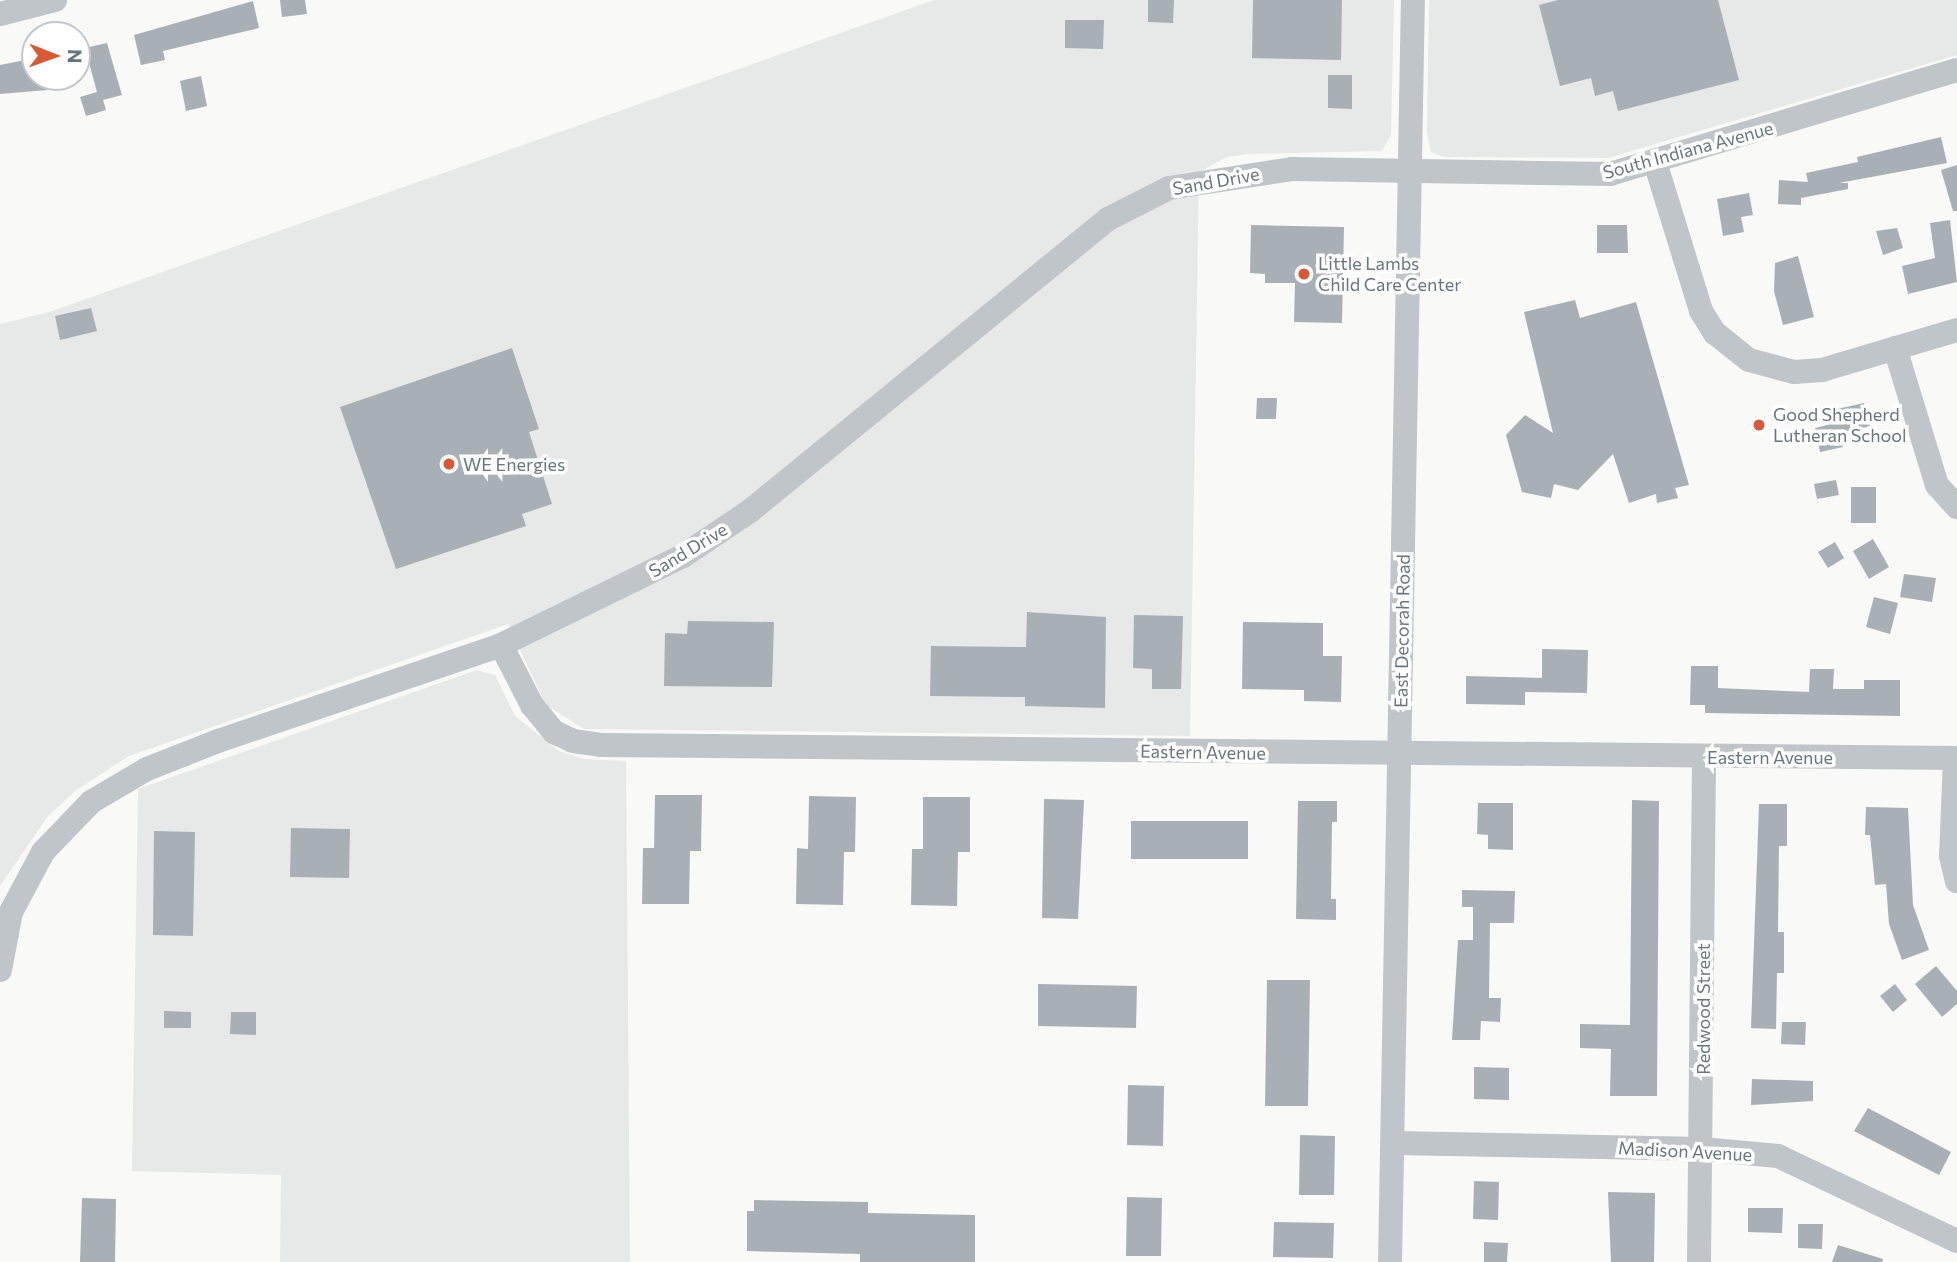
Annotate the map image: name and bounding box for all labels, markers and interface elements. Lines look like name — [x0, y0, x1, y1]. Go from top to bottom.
north arrow — [21, 21, 91, 91]
text: N — [64, 49, 87, 64]
street label: South Indiana Avenue — [1600, 117, 1776, 183]
street label: Sand Drive — [1171, 163, 1261, 199]
place label: Little Lambs Child Care Center — [1318, 253, 1461, 296]
marker: Little Lambs Child Care Center — [1296, 266, 1312, 282]
place label: Good Shepherd Lutheran School — [1773, 404, 1907, 446]
marker: Good Shepherd Lutheran School — [1751, 417, 1767, 433]
place label: WE Energies — [463, 453, 565, 475]
marker: WE Energies — [441, 456, 457, 472]
street label: Sand Drive — [645, 518, 731, 582]
street label: East Decorah Road — [1390, 554, 1414, 708]
street label: Eastern Avenue — [1140, 740, 1266, 764]
street label: Eastern Avenue — [1707, 746, 1833, 768]
street label: Redwood Street — [1692, 943, 1714, 1075]
street label: Madison Avenue — [1617, 1137, 1753, 1165]

